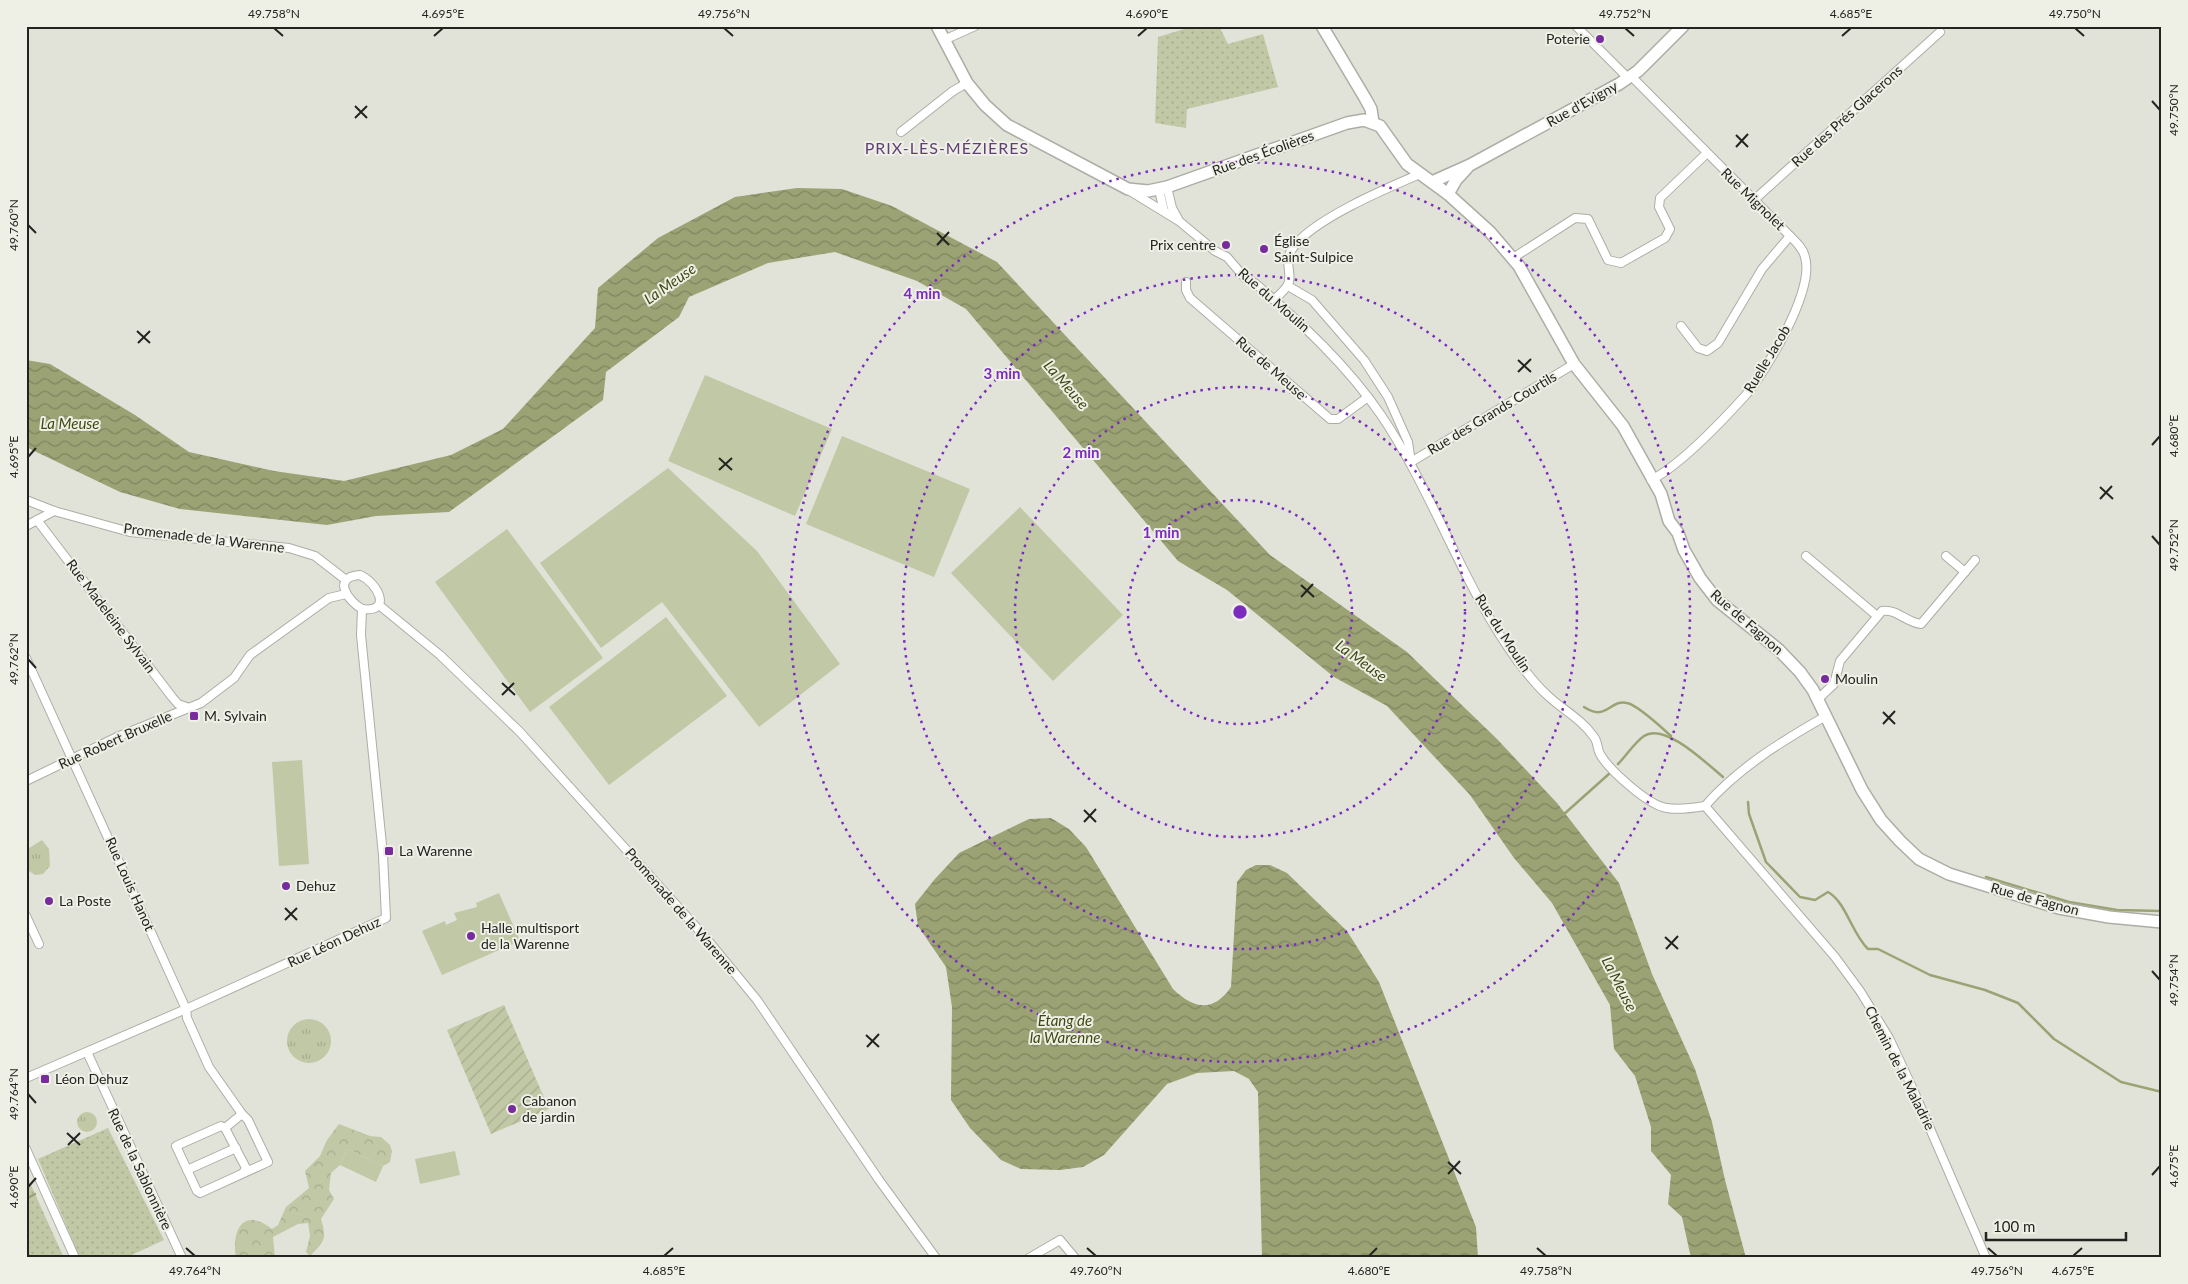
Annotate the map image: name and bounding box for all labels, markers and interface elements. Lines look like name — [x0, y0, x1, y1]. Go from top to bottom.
text: 49.758°N — [248, 6, 300, 21]
text: 4.695°E — [422, 6, 464, 21]
text: 49.756°N — [698, 6, 750, 21]
text: 4.690°E — [1126, 6, 1168, 21]
text: 49.752°N — [1599, 6, 1651, 21]
text: 4.685°E — [1830, 6, 1872, 21]
text: 49.750°N — [2049, 6, 2101, 21]
place label: Poterie — [1546, 30, 1590, 47]
marker: Poterie — [1594, 33, 1606, 45]
street label: Rue des Prés Glacerons — [1788, 61, 1906, 170]
street label: Rue d'Evigny — [1543, 77, 1621, 130]
text: 49.750°N — [2166, 84, 2181, 136]
street label: Rue des Écolières — [1210, 126, 1316, 179]
district label: PRIX-LÈS-MÉZIÈRES — [865, 138, 1029, 157]
street label: Rue Mignolet — [1718, 164, 1789, 233]
text: 49.760°N — [6, 199, 21, 251]
place label: Église Saint-Sulpice — [1274, 232, 1353, 265]
place label: Prix centre — [1150, 236, 1216, 253]
marker: Prix centre — [1220, 239, 1232, 251]
marker: Église Saint-Sulpice — [1258, 243, 1270, 255]
water label: La Meuse — [640, 259, 699, 307]
street label: Rue du Moulin — [1235, 264, 1314, 335]
text: 4 min — [903, 284, 941, 302]
street label: Ruelle Jacob — [1740, 322, 1793, 396]
street label: Rue de Meuse — [1233, 332, 1310, 403]
water label: La Meuse — [1041, 356, 1093, 413]
text: 3 min — [983, 364, 1021, 382]
street label: Rue des Grands Courtils — [1424, 367, 1559, 458]
water label: La Meuse — [40, 414, 100, 432]
text: 4.680°E — [2166, 415, 2181, 457]
text: 4.695°E — [6, 436, 21, 478]
text: 2 min — [1062, 443, 1100, 461]
street label: Promenade de la Warenne — [123, 519, 285, 556]
text: 49.752°N — [2166, 519, 2181, 571]
text: 1 min — [1142, 523, 1180, 541]
street label: Rue Madeleine Sylvain — [63, 555, 160, 676]
street label: Rue de Fagnon — [1707, 585, 1787, 658]
street label: Rue du Moulin — [1472, 591, 1535, 675]
centre of rings — [1231, 603, 1249, 621]
text: 49.762°N — [6, 633, 21, 685]
water label: La Meuse — [1332, 636, 1391, 685]
place label: Moulin — [1835, 670, 1878, 687]
marker: Moulin — [1819, 673, 1831, 685]
street label: Rue Robert Bruxelle — [55, 707, 174, 772]
place label: M. Sylvain — [204, 707, 267, 724]
marker: M. Sylvain — [188, 710, 200, 722]
street label: Rue Louis Hanot — [102, 834, 159, 933]
place label: La Warenne — [399, 842, 472, 859]
street label: Promenade de la Warenne — [622, 844, 741, 977]
marker: La Warenne — [383, 845, 395, 857]
place label: Dehuz — [296, 877, 336, 894]
street label: Rue de Fagnon — [1989, 879, 2081, 918]
marker: Dehuz — [280, 880, 292, 892]
place label: La Poste — [59, 892, 111, 909]
marker: La Poste — [43, 895, 55, 907]
street label: Rue Léon Dehuz — [285, 913, 383, 971]
place label: Halle multisport de la Warenne — [481, 919, 579, 952]
marker: Halle multisport de la Warenne — [465, 930, 477, 942]
water label: La Meuse — [1598, 953, 1641, 1014]
text: 49.754°N — [2166, 954, 2181, 1006]
street label: Chemin de la Maladrie — [1862, 1003, 1939, 1133]
water label: Étang de la Warenne — [1030, 1011, 1100, 1046]
text: 49.764°N — [6, 1068, 21, 1120]
place label: Léon Dehuz — [55, 1070, 128, 1087]
marker: Léon Dehuz — [39, 1073, 51, 1085]
place label: Cabanon de jardin — [522, 1092, 577, 1125]
marker: Cabanon de jardin — [506, 1103, 518, 1115]
street label: Rue de la Sablonnière — [105, 1105, 176, 1232]
text: 4.675°E — [2166, 1145, 2181, 1187]
text: 4.690°E — [6, 1166, 21, 1208]
scale bar — [1986, 1209, 2126, 1241]
text: 100 m — [1993, 1217, 2035, 1235]
text: 49.764°N — [169, 1263, 221, 1278]
text: 4.685°E — [643, 1263, 685, 1278]
text: 49.760°N — [1070, 1263, 1122, 1278]
text: 4.680°E — [1348, 1263, 1390, 1278]
text: 49.758°N — [1520, 1263, 1572, 1278]
text: 49.756°N — [1971, 1263, 2023, 1278]
text: 4.675°E — [2052, 1263, 2094, 1278]

